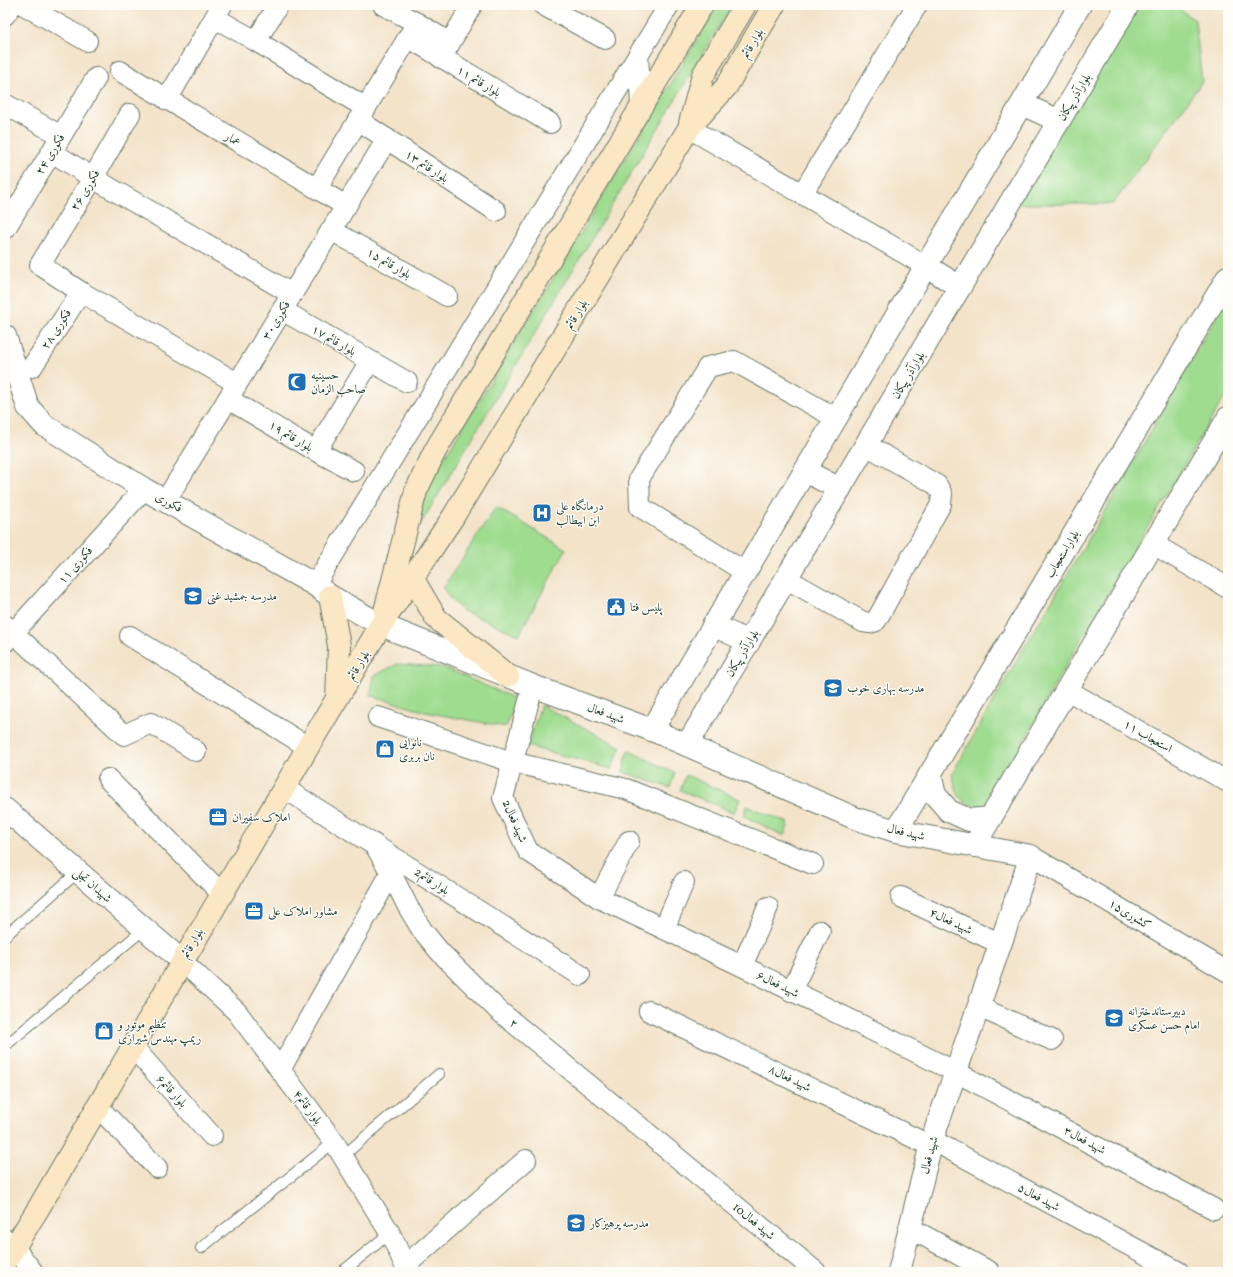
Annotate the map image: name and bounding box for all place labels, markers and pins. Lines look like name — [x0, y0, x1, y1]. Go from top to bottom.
place label: حسینیه صاحب الزمان — [311, 368, 366, 398]
mosque icon: حسینیه صاحب الزمان — [286, 371, 308, 393]
place label: درمانگاه علی ابن ابیطالب — [556, 498, 604, 529]
hospital icon: درمانگاه علی ابن ابیطالب — [531, 502, 553, 524]
school or university icon: مدرسه جمشید غنی — [182, 585, 204, 607]
place label: مدرسه جمشید غنی — [207, 589, 277, 605]
public building icon: پلیس فتا — [605, 596, 627, 618]
place label: پلیس فتا — [630, 600, 663, 616]
school or university icon: مدرسه بهاری خوب — [822, 677, 844, 699]
place label: مدرسه بهاری خوب — [847, 681, 924, 697]
place label: نانوایی نان بربری — [399, 735, 435, 765]
shop icon: نانوایی نان بربری — [374, 738, 396, 760]
office icon: املاک سفیران — [207, 806, 229, 828]
place label: املاک سفیران — [232, 810, 291, 826]
office icon: مشاور املاک علی — [243, 900, 265, 922]
place label: مشاور املاک علی — [268, 904, 338, 920]
place label: دبیرستاندخترانه امام حسن عسکری — [1128, 1004, 1200, 1036]
school or university icon: دبیرستاندخترانه امام حسن عسکری — [1103, 1007, 1125, 1029]
place label: تنظیم موتور و ریمپ مهندس شیرازی — [116, 1017, 201, 1047]
shop icon: تنظیم موتور و ریمپ مهندس شیرازی — [93, 1020, 115, 1042]
school or university icon: مدرسه پرهیزکار — [565, 1212, 587, 1234]
place label: مدرسه پرهیزکار — [589, 1216, 649, 1232]

